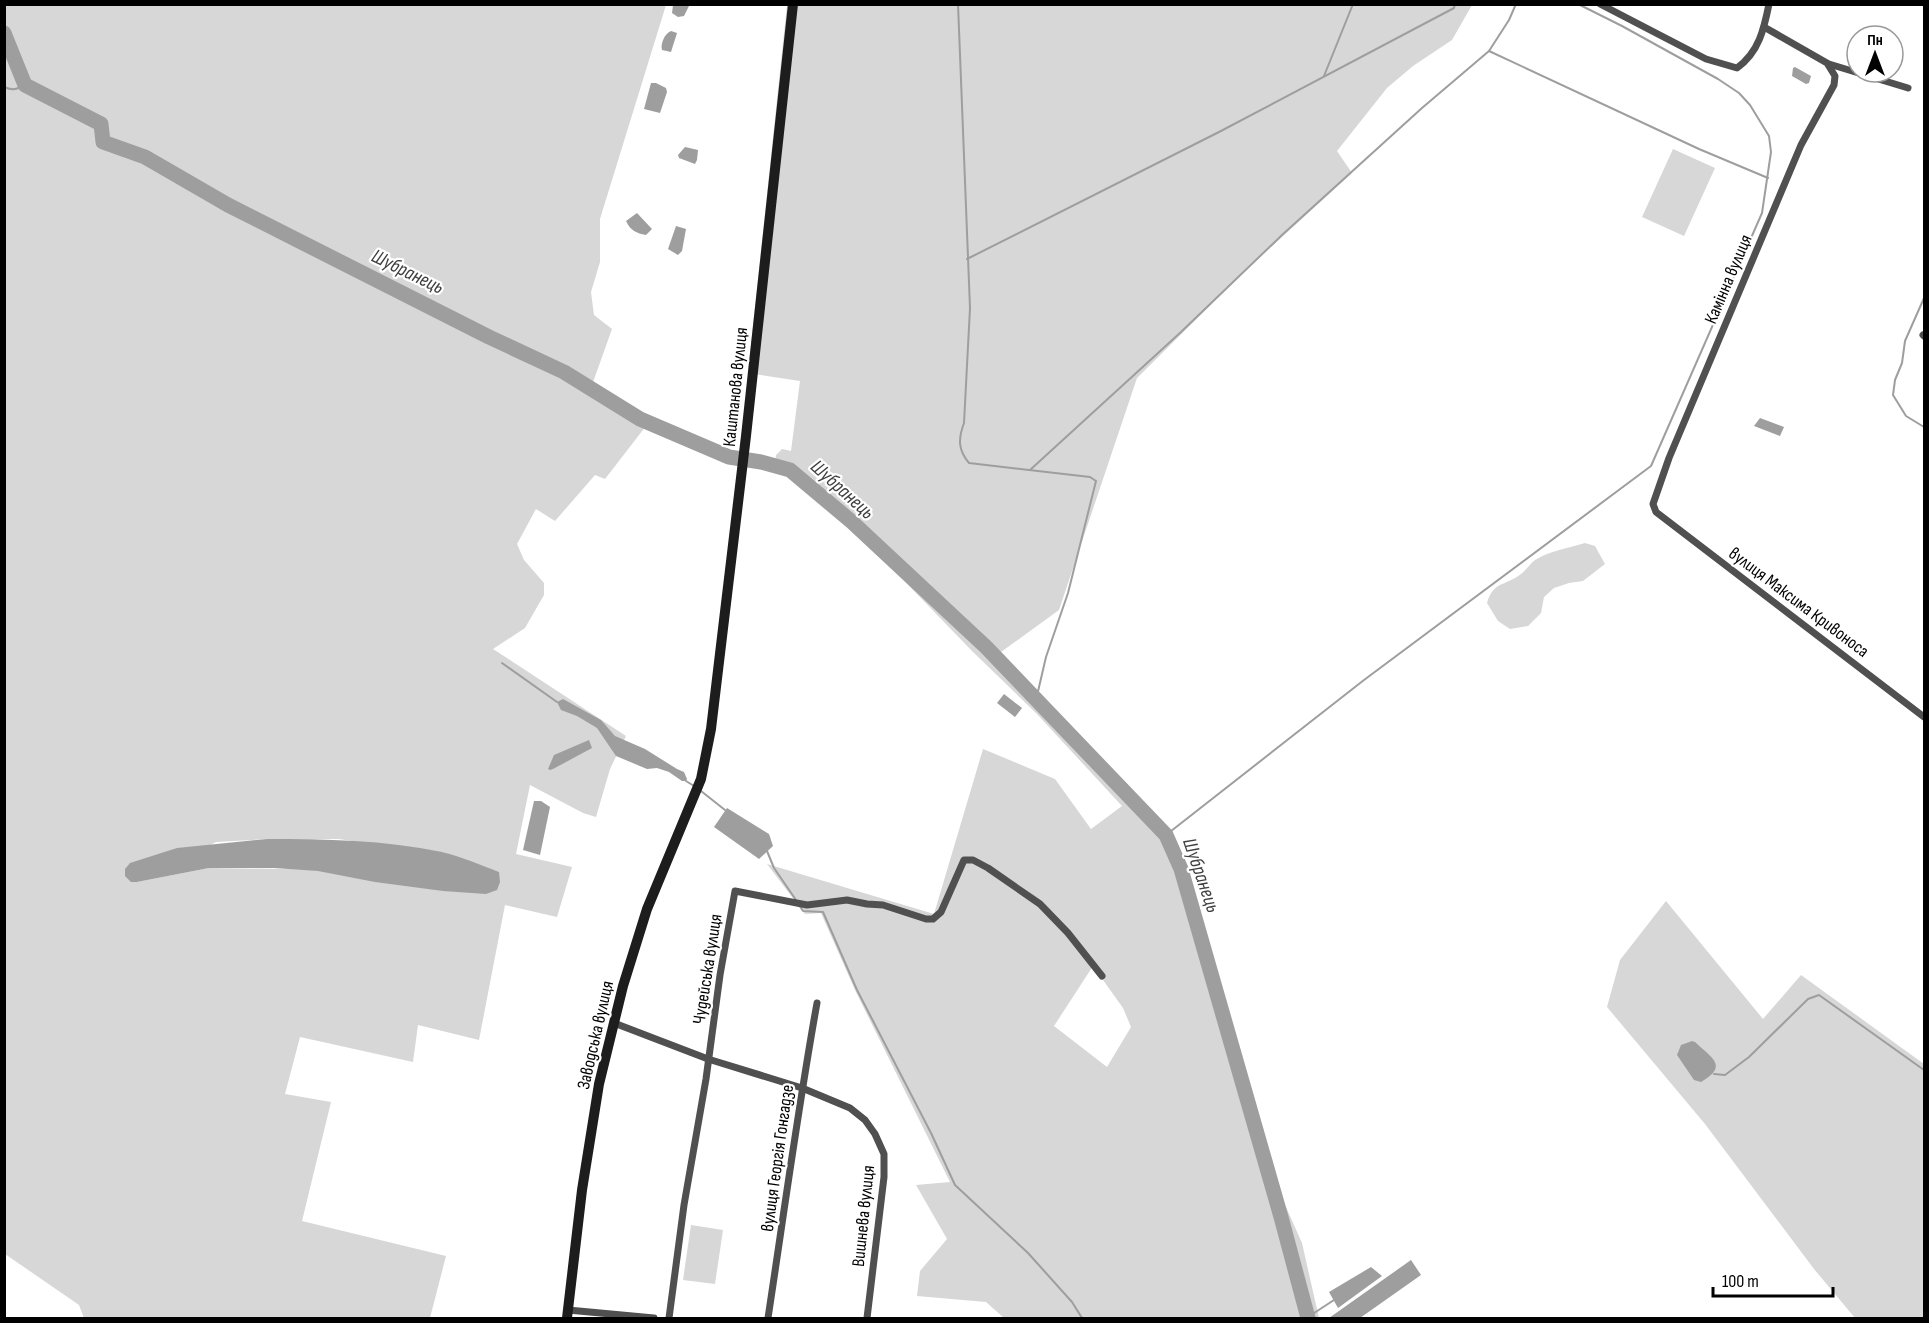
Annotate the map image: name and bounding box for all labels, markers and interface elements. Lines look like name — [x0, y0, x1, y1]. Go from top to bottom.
north arrow — [1845, 24, 1905, 84]
text: Пн — [1867, 31, 1883, 50]
street label: Камінна вулиця — [1700, 231, 1757, 327]
water label: Шубранець — [368, 244, 448, 300]
street label: Каштанова вулиця — [719, 326, 752, 448]
water label: Шубранець — [806, 455, 879, 525]
street label: вулиця Максима Кривоноса — [1724, 543, 1873, 662]
water label: Шубранець — [1177, 835, 1225, 916]
street label: Чудейська вулиця — [688, 912, 727, 1026]
street label: Заводська вулиця — [573, 979, 618, 1091]
street label: вулиця Георгія Гонгадзе — [757, 1083, 798, 1233]
street label: Вишнева вулиця — [848, 1164, 879, 1268]
scale bar — [1713, 1260, 1833, 1298]
text: 100 m — [1722, 1271, 1759, 1292]

